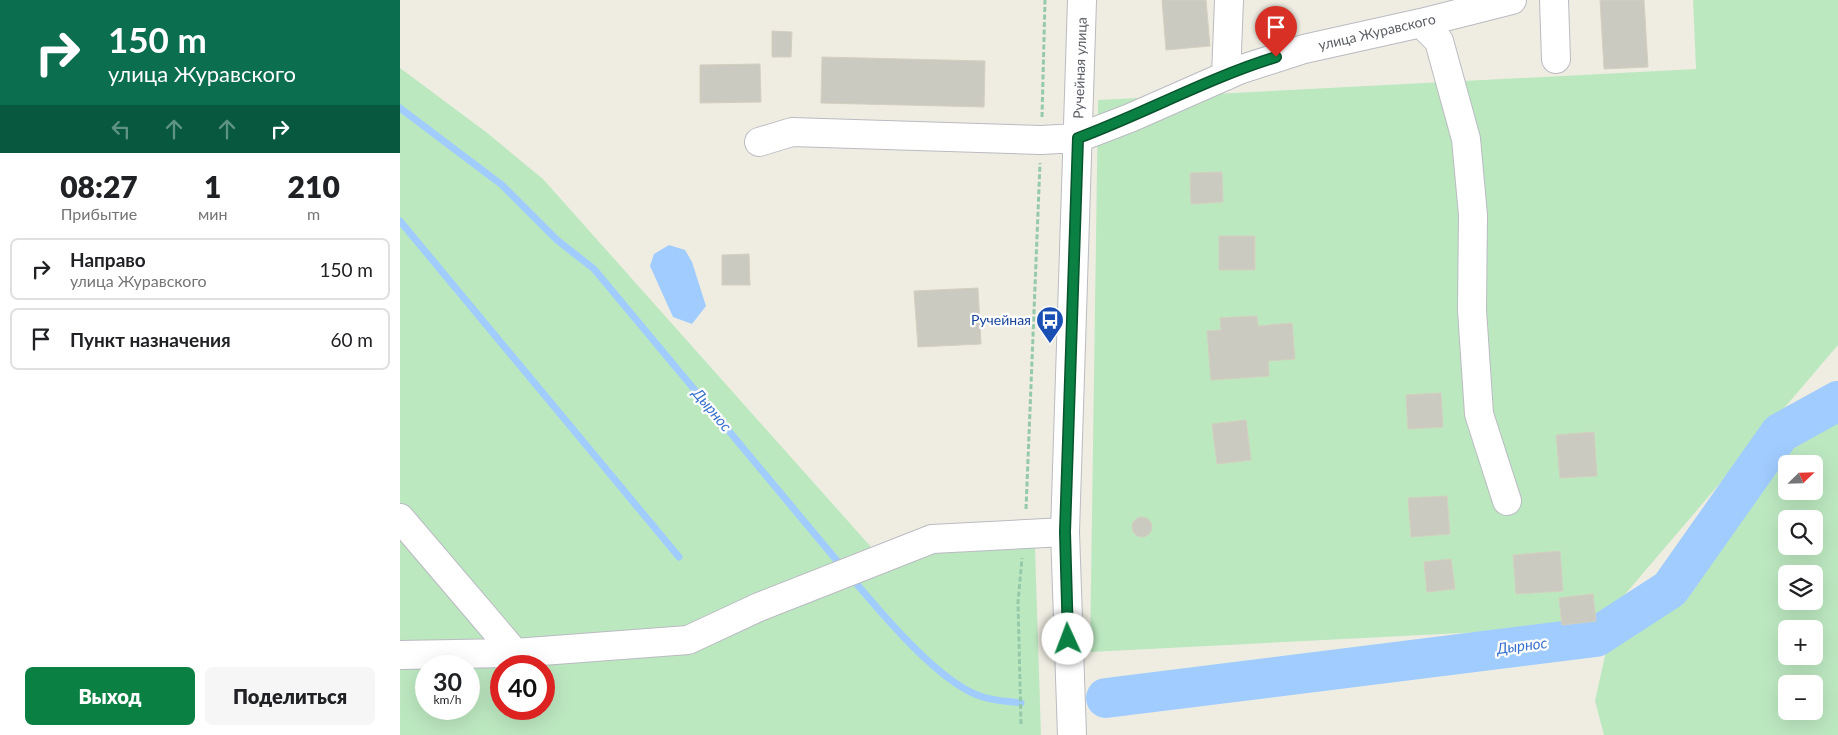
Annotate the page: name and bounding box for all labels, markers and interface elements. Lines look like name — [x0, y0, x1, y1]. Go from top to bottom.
pin — [1255, 6, 1297, 57]
street label: улица Журавского — [1317, 10, 1437, 53]
icon: arrive — [1262, 13, 1290, 41]
street label: Ручейная улица — [1069, 17, 1090, 119]
text: 150 m — [108, 18, 207, 60]
icon: right — [25, 20, 90, 85]
text: улица Журавского — [108, 60, 296, 87]
icon: left — [107, 115, 135, 143]
icon: ahead — [160, 115, 188, 143]
icon: ahead — [213, 115, 241, 143]
icon: right — [266, 115, 294, 143]
text: 08:27 — [60, 168, 138, 204]
text: 1 — [204, 168, 221, 204]
text: 210 — [288, 168, 340, 204]
text: Прибытие — [61, 204, 137, 223]
text: мин — [198, 204, 227, 223]
text: m — [307, 204, 320, 223]
text: Направо — [70, 248, 146, 271]
icon: right — [27, 255, 55, 283]
text: 150 m — [319, 258, 373, 281]
text: улица Журавского — [70, 271, 207, 290]
bus stop icon: Ручейная — [1035, 305, 1065, 344]
place label: Ручейная — [971, 311, 1031, 328]
icon: arrive — [27, 325, 55, 353]
text: Пункт назначения — [70, 328, 231, 351]
text: 60 m — [330, 328, 373, 351]
water label: Дырнос — [689, 383, 736, 435]
north arrow — [1778, 455, 1822, 500]
map controls — [1778, 455, 1823, 720]
button: search — [1778, 510, 1823, 555]
button: layers — [1778, 565, 1823, 610]
position arrow — [1041, 612, 1093, 664]
button: + — [1778, 620, 1823, 665]
water label: Дырнос — [1495, 633, 1548, 657]
speed limit sign: 40 — [490, 655, 555, 720]
text: 30 — [433, 666, 462, 696]
button: Выход — [25, 667, 195, 725]
button: Поделиться — [205, 667, 375, 725]
button: − — [1778, 675, 1823, 720]
text: km/h — [433, 692, 462, 707]

